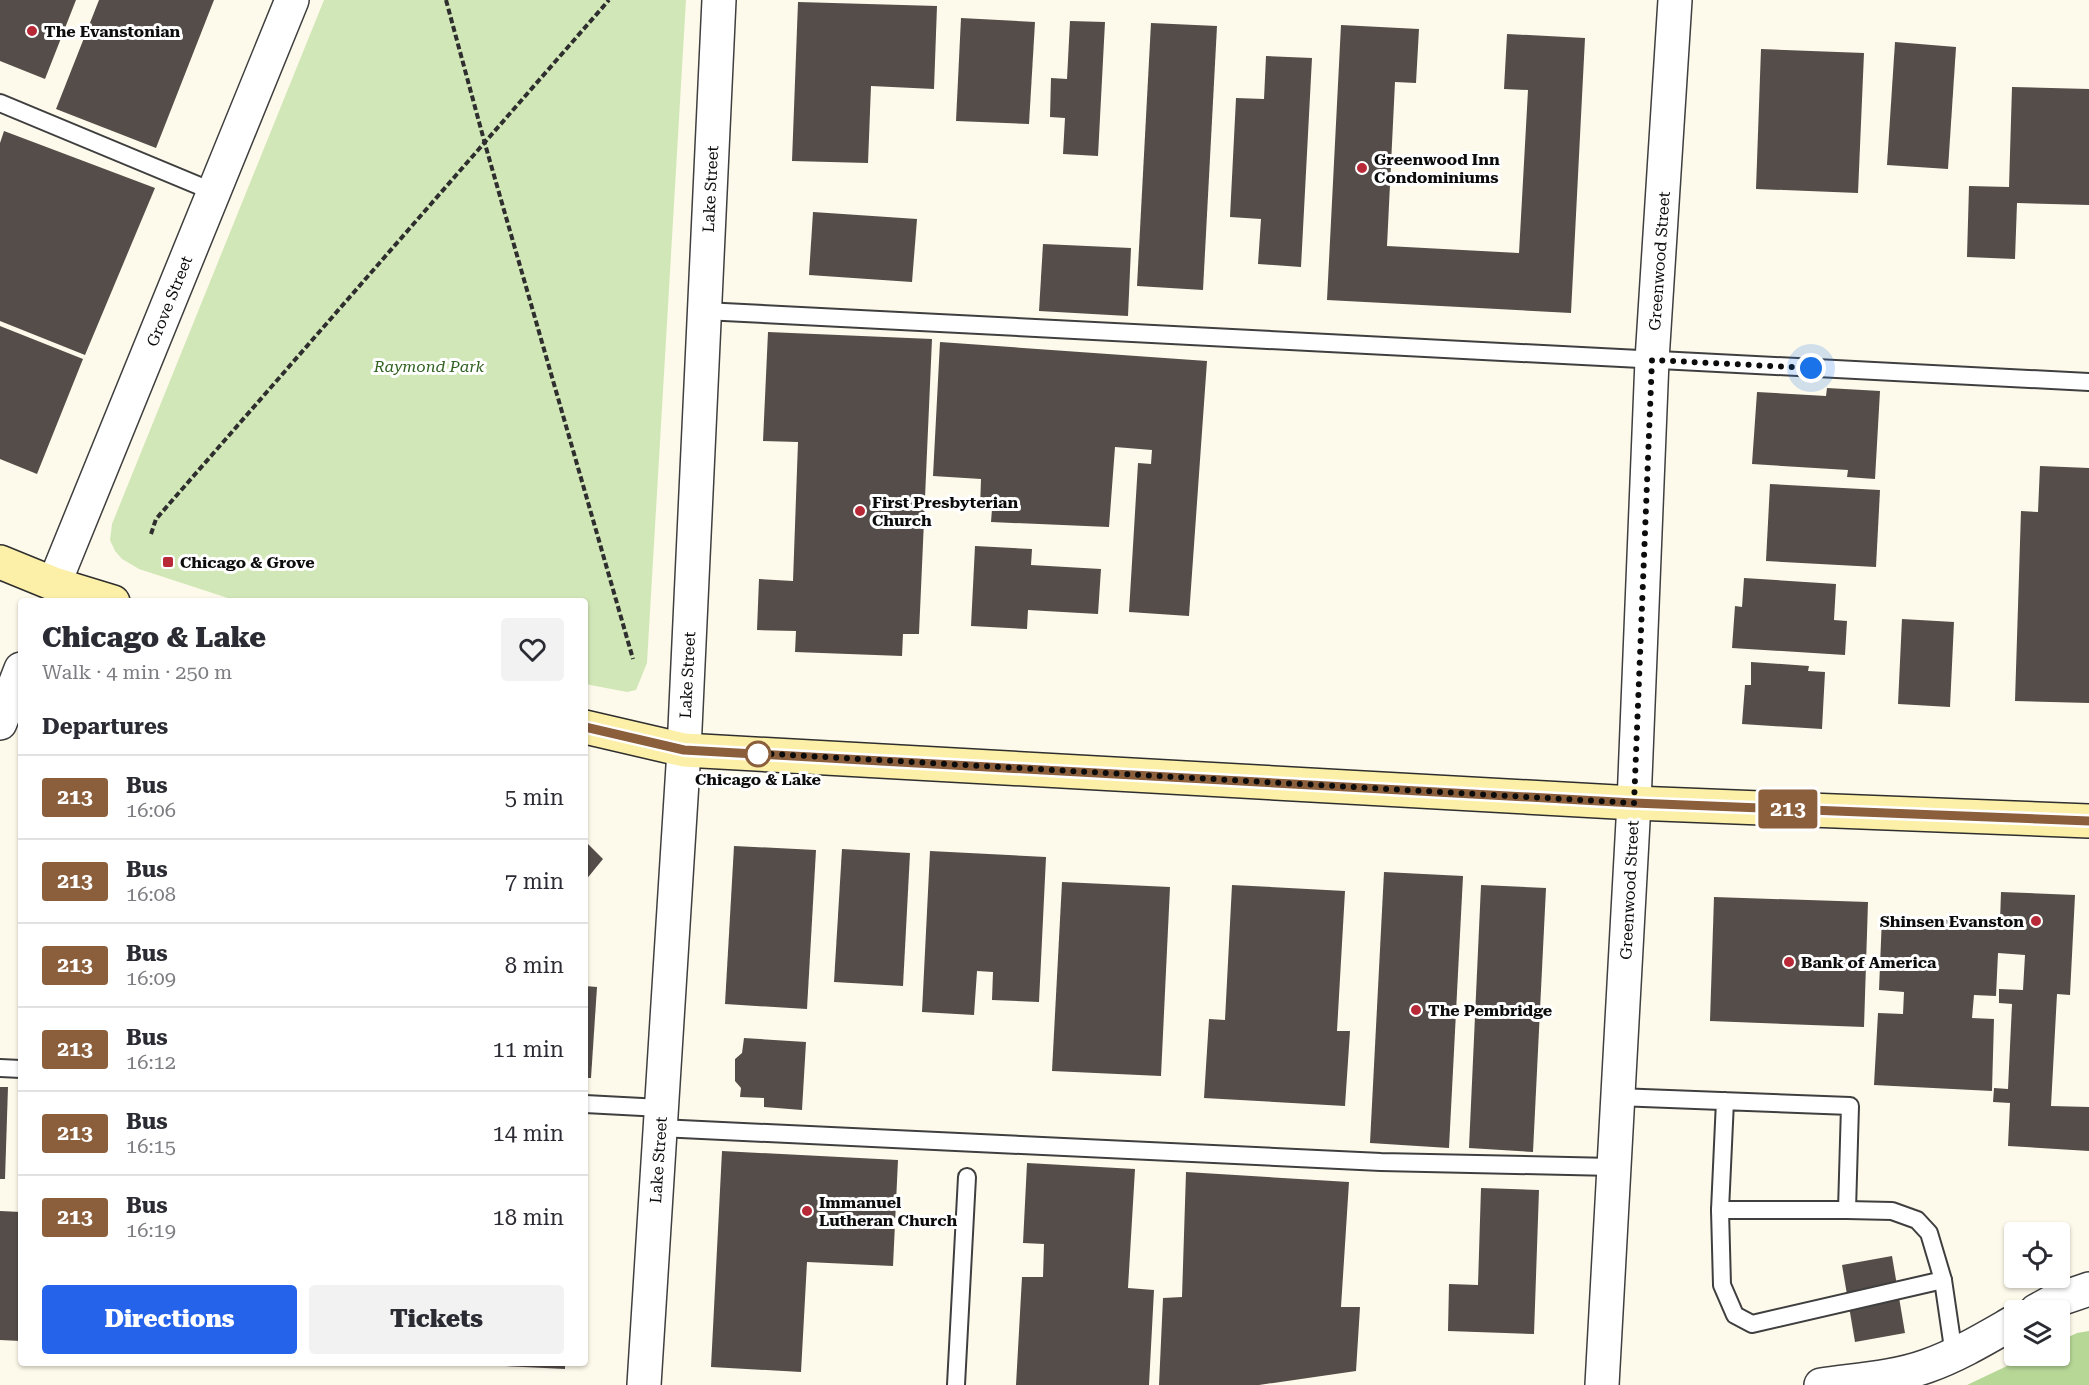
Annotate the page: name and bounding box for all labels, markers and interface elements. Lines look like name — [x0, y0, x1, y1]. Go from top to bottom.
place label: The Evanstonian — [44, 22, 181, 41]
marker: The Evanstonian — [25, 24, 39, 38]
street label: Lake Street — [699, 145, 722, 233]
place label: Greenwood Inn Condominiums — [1374, 150, 1500, 187]
marker: Greenwood Inn Condominiums — [1355, 161, 1369, 175]
street label: Greenwood Street — [1645, 191, 1674, 331]
street label: Grove Street — [143, 253, 196, 349]
your location — [1796, 353, 1826, 383]
park label: Raymond Park — [373, 357, 485, 376]
place label: First Presbyterian Church — [872, 493, 1019, 530]
marker: First Presbyterian Church — [853, 504, 867, 518]
place label: Chicago & Grove — [180, 553, 315, 572]
marker: Chicago & Grove — [161, 555, 175, 569]
button: heart — [501, 618, 564, 681]
text: Chicago & Lake — [42, 621, 266, 654]
street label: Lake Street — [676, 631, 699, 719]
text: Walk · 4 min · 250 m — [42, 660, 232, 684]
text: Departures — [42, 714, 168, 739]
marker: Chicago & Lake — [745, 741, 771, 767]
place label: Chicago & Lake — [695, 770, 821, 789]
text: Bus — [126, 773, 168, 798]
text: 213 — [57, 785, 93, 809]
text: 5 min — [505, 785, 564, 810]
line badge: 213 — [1754, 790, 1822, 828]
text: 213 — [1770, 797, 1806, 821]
text: 16:06 — [126, 798, 176, 822]
street label: Greenwood Street — [1616, 820, 1643, 960]
text: Bus — [126, 857, 168, 882]
text: 213 — [57, 869, 93, 893]
text: 7 min — [505, 869, 564, 894]
text: 16:08 — [126, 882, 176, 906]
place label: Shinsen Evanston — [1880, 912, 2024, 931]
marker: Shinsen Evanston — [2029, 914, 2043, 928]
text: Bus — [126, 941, 168, 966]
text: 213 — [57, 953, 93, 977]
text: 8 min — [505, 953, 564, 978]
place label: Bank of America — [1801, 953, 1937, 972]
marker: Bank of America — [1782, 955, 1796, 969]
text: 16:09 — [126, 966, 176, 990]
place label: The Pembridge — [1428, 1001, 1552, 1020]
marker: The Pembridge — [1409, 1003, 1423, 1017]
text: Bus — [126, 1025, 168, 1050]
text: 213 — [57, 1037, 93, 1061]
text: 11 min — [493, 1037, 564, 1062]
text: 16:12 — [126, 1050, 176, 1074]
text: Bus — [126, 1109, 168, 1134]
street label: Lake Street — [646, 1116, 671, 1204]
text: 213 — [57, 1121, 93, 1145]
text: 14 min — [493, 1121, 564, 1146]
text: 16:15 — [126, 1134, 176, 1158]
text: Bus — [126, 1193, 168, 1218]
place label: Immanuel Lutheran Church — [819, 1193, 957, 1230]
marker: Immanuel Lutheran Church — [800, 1204, 814, 1218]
text: 213 — [57, 1205, 93, 1229]
text: 18 min — [493, 1205, 564, 1230]
text: 16:19 — [126, 1218, 176, 1242]
map controls — [2004, 1222, 2070, 1366]
button: locate — [2004, 1222, 2070, 1288]
button: Directions — [42, 1285, 297, 1354]
button: Tickets — [309, 1285, 564, 1354]
button: layers — [2004, 1300, 2070, 1366]

